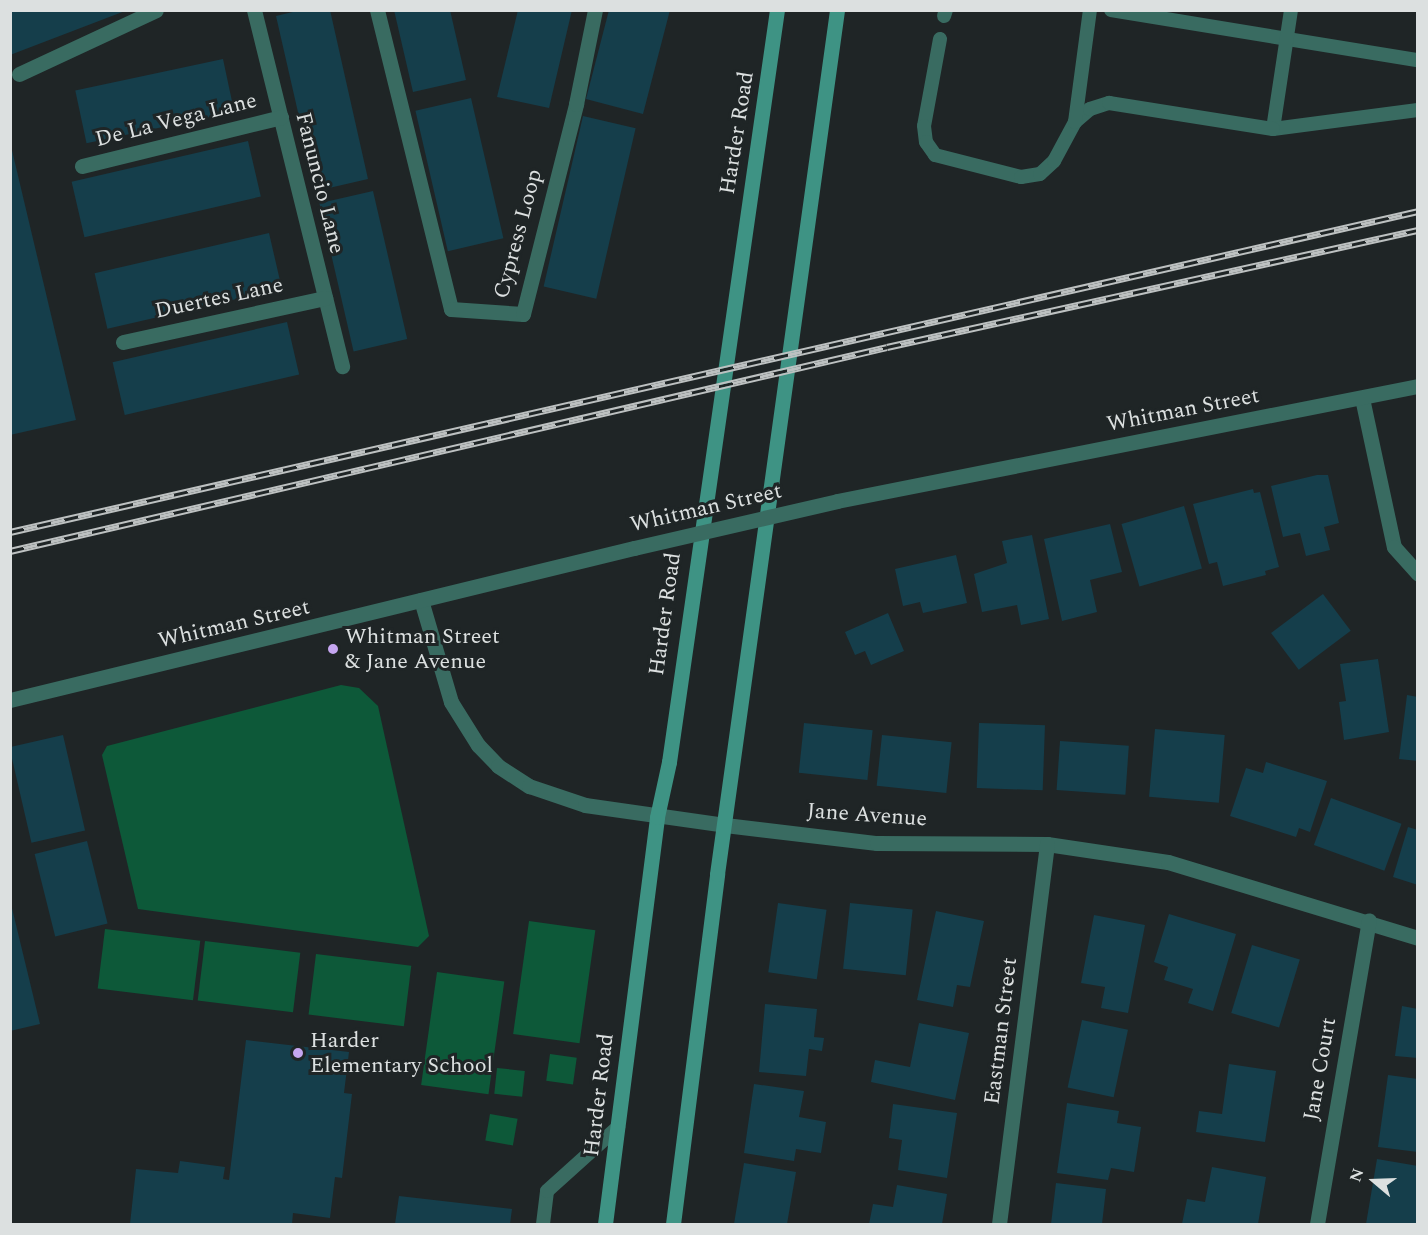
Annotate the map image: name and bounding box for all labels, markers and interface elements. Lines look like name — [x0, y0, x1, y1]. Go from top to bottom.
street label: Harder Road — [714, 70, 760, 196]
street label: De La Vega Lane — [93, 87, 259, 153]
street label: Fanuncio Lane — [290, 110, 350, 256]
street label: Cypress Loop — [488, 166, 548, 302]
street label: Duertes Lane — [153, 272, 285, 324]
street label: Whitman Street — [1105, 382, 1261, 438]
street label: Whitman Street — [628, 478, 784, 538]
street label: Harder Road — [643, 551, 687, 677]
street label: Whitman Street — [156, 594, 312, 654]
place label: Whitman Street & Jane Avenue — [345, 623, 500, 674]
marker: Whitman Street & Jane Avenue — [326, 642, 340, 656]
street label: Jane Avenue — [806, 798, 928, 832]
street label: Eastman Street — [979, 956, 1023, 1106]
street label: Jane Court — [1298, 1015, 1342, 1123]
place label: Harder Elementary School — [310, 1027, 493, 1078]
street label: Harder Road — [578, 1032, 620, 1158]
marker: Harder Elementary School — [291, 1046, 305, 1060]
north arrow — [1344, 1151, 1404, 1211]
text: N — [1344, 1165, 1370, 1185]

